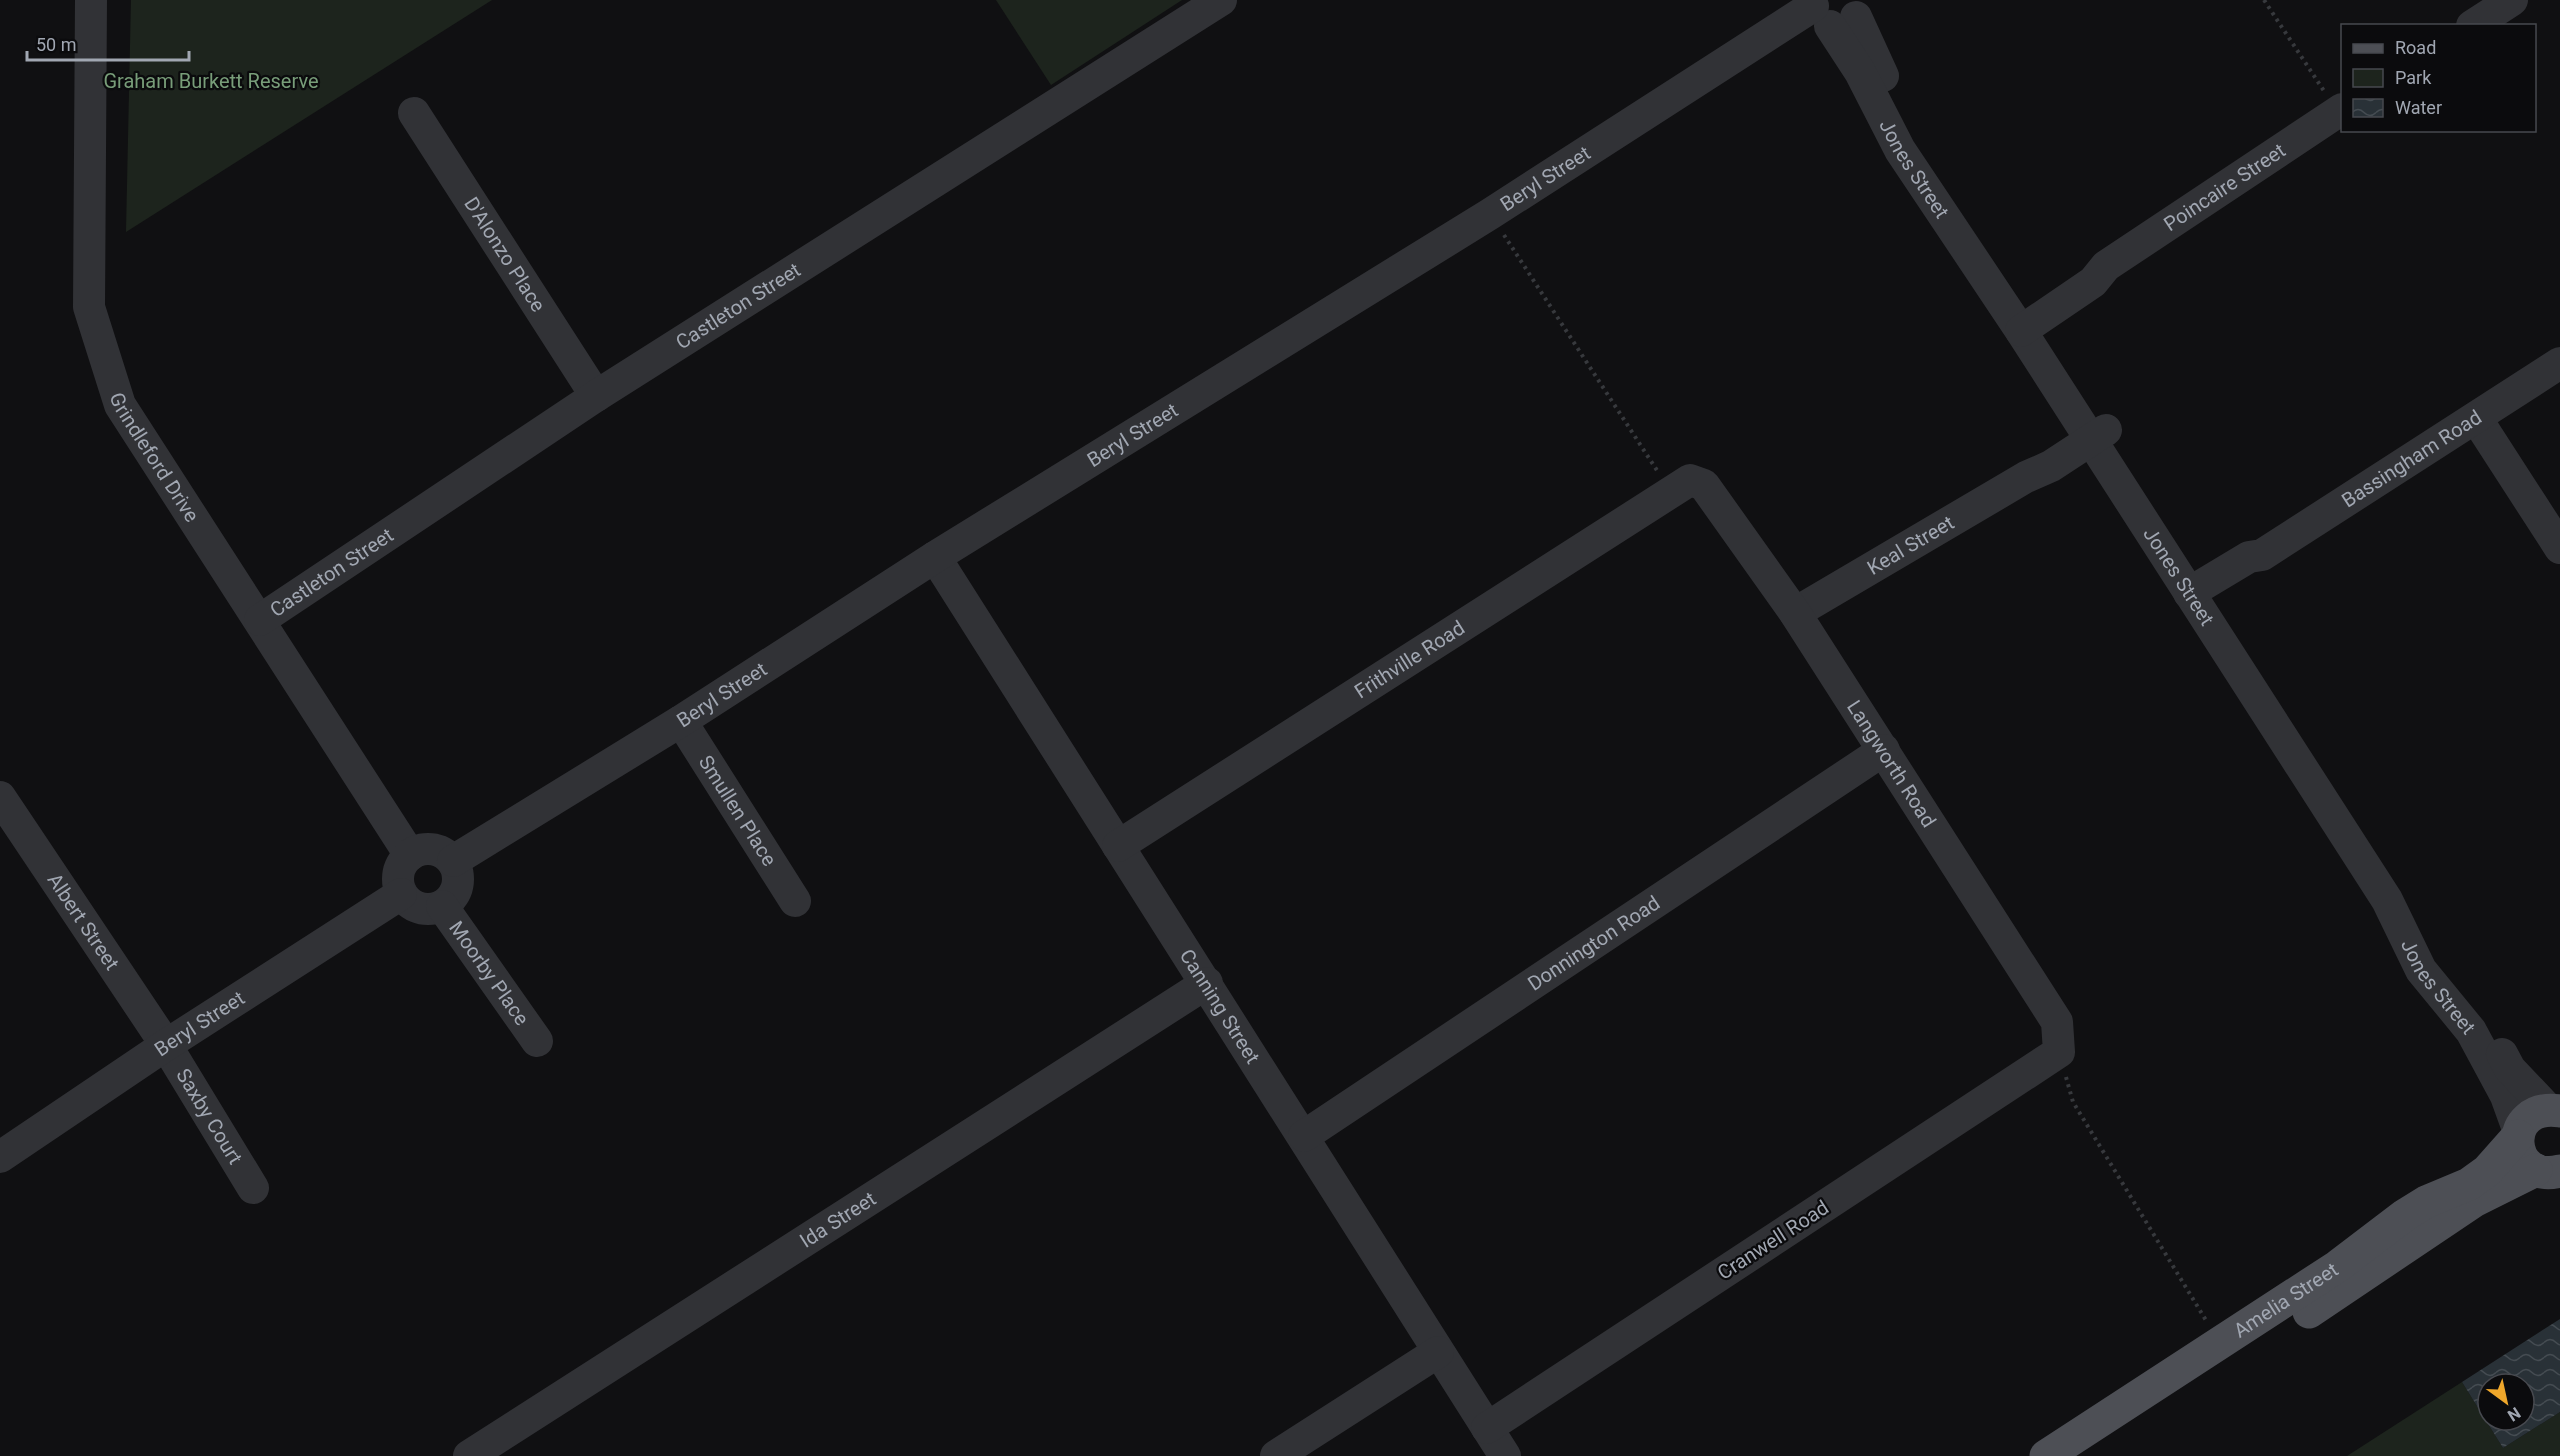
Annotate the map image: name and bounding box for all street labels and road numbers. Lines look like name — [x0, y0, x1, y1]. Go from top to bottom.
street label: Jones Street — [1874, 115, 1954, 223]
street label: Poincaire Street — [2159, 138, 2290, 236]
street label: Beryl Street — [1496, 141, 1595, 216]
street label: D'Alonzo Place — [459, 193, 551, 316]
street label: Castleton Street — [671, 258, 805, 354]
street label: Grindleford Drive — [105, 390, 204, 527]
street label: Beryl Street — [1083, 398, 1182, 472]
street label: Bassingham Road — [2337, 405, 2486, 512]
street label: Keal Street — [1863, 510, 1958, 580]
street label: Castleton Street — [265, 523, 398, 622]
street label: Jones Street — [2138, 523, 2219, 630]
street label: Frithville Road — [1350, 615, 1469, 704]
street label: Beryl Street — [672, 657, 771, 732]
street label: Langworth Road — [1842, 696, 1941, 832]
street label: Smullen Place — [694, 751, 782, 870]
street label: Albert Street — [43, 869, 124, 975]
street label: Donnington Road — [1523, 891, 1664, 996]
street label: Moorby Place — [444, 916, 534, 1030]
street label: Jones Street — [2396, 935, 2481, 1039]
street label: Canning Street — [1175, 945, 1265, 1068]
street label: Beryl Street — [150, 986, 249, 1061]
street label: Saxby Court — [171, 1064, 248, 1169]
street label: Ida Street — [795, 1187, 880, 1253]
street label: Cranwell Road — [1713, 1195, 1833, 1285]
street label: Amelia Street — [2229, 1257, 2342, 1343]

